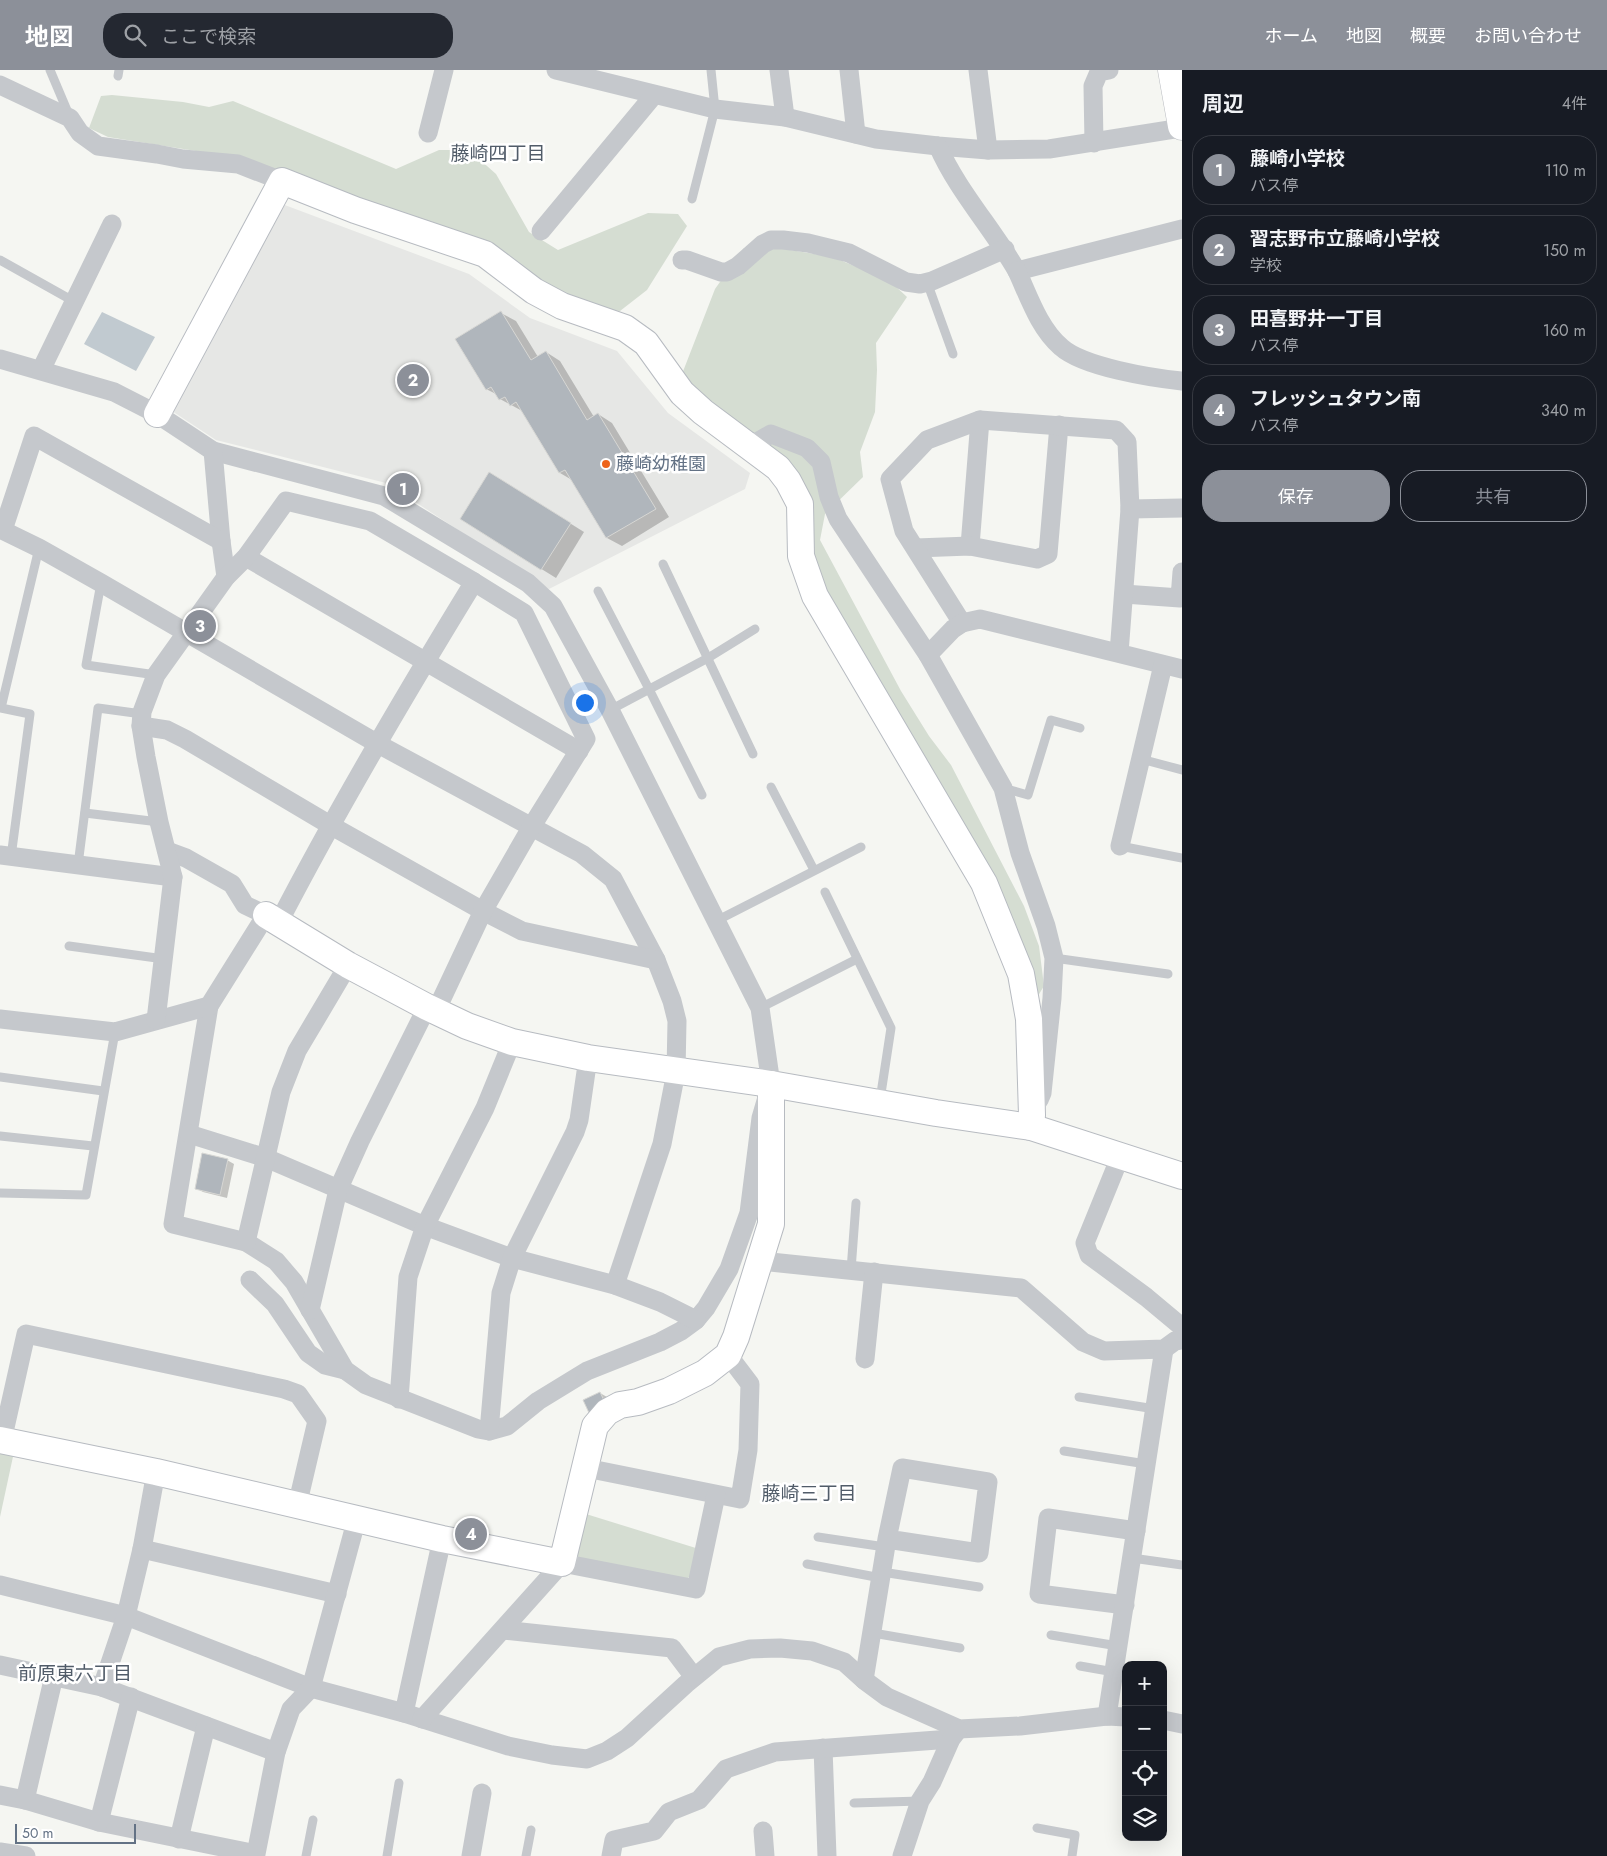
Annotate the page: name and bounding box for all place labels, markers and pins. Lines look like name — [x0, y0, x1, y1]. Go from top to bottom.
pin: 2 — [397, 361, 429, 399]
place label: 藤崎幼稚園 — [616, 451, 706, 477]
marker: 藤崎幼稚園 — [600, 458, 612, 470]
pin: 1 — [387, 470, 419, 508]
pin: 3 — [184, 607, 216, 645]
pin: 4 — [455, 1515, 487, 1553]

